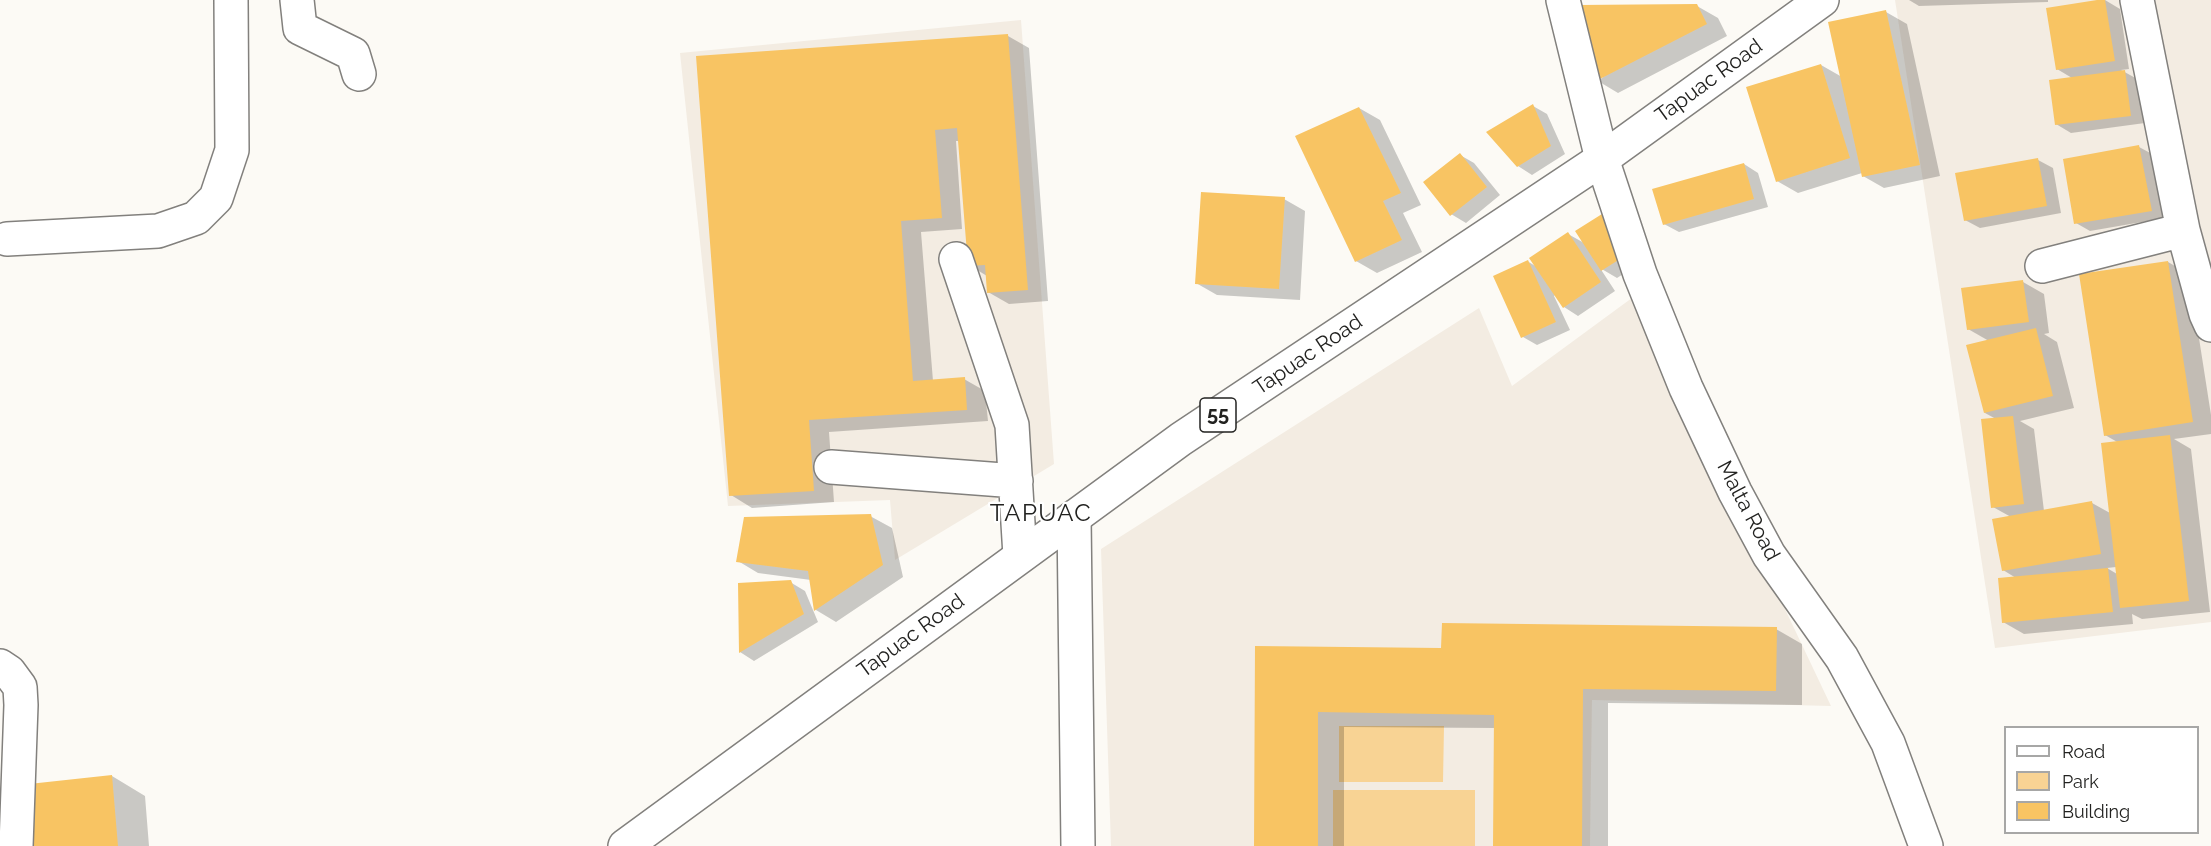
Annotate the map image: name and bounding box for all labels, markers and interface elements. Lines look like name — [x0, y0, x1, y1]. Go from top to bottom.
street label: Tapuac Road — [1651, 34, 1767, 128]
street label: Tapuac Road — [1249, 309, 1367, 401]
road number: 55 — [1200, 398, 1236, 432]
street label: Malta Road — [1711, 457, 1785, 565]
district label: TAPUAC — [990, 500, 1092, 528]
street label: Tapuac Road — [853, 589, 969, 683]
legend — [2004, 726, 2199, 834]
text: Road — [2062, 741, 2105, 762]
text: Park — [2062, 771, 2099, 792]
text: Building — [2062, 801, 2130, 822]

